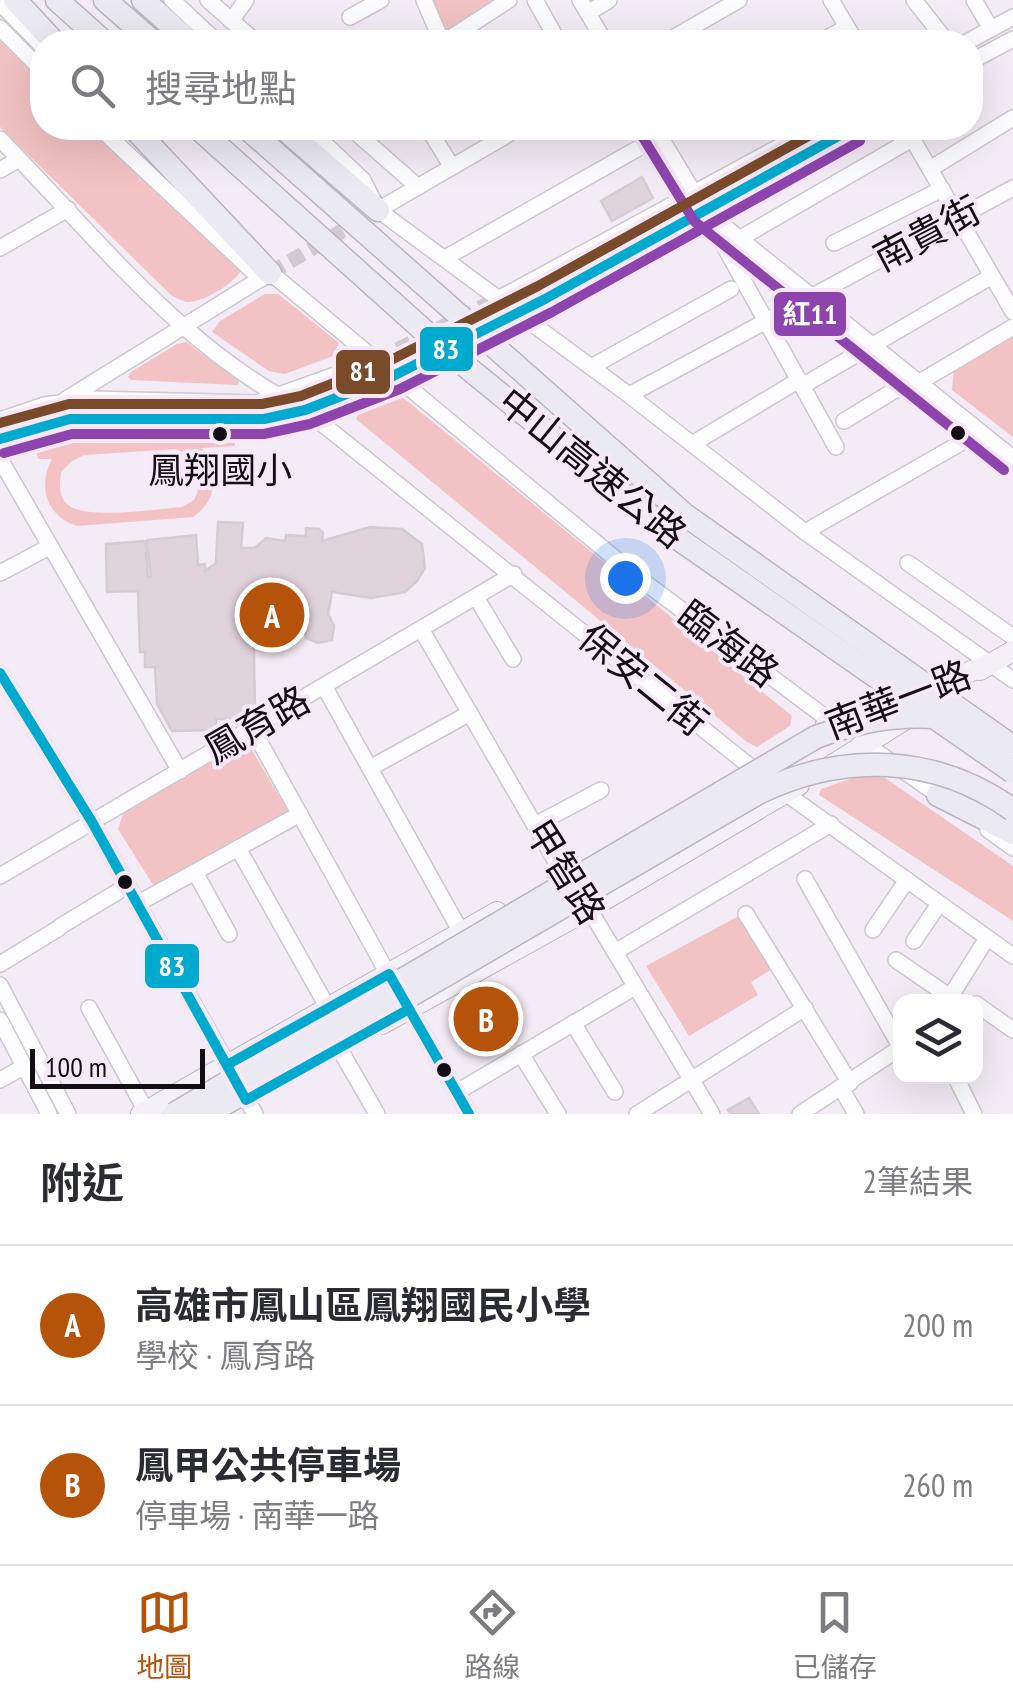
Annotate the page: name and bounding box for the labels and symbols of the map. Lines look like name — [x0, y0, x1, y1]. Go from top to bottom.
street label: 南貴街 — [864, 184, 988, 281]
line badge: 紅11 — [772, 290, 848, 338]
text: 紅11 — [783, 295, 837, 332]
line badge: 83 — [418, 325, 475, 373]
text: 83 — [433, 330, 459, 367]
line badge: 81 — [334, 348, 392, 396]
text: 81 — [350, 352, 376, 389]
street label: 中山高速公路 — [489, 376, 697, 558]
unlabelled marker — [948, 423, 968, 443]
marker: 鳳翔國小 — [210, 424, 230, 444]
place label: 鳳翔國小 — [148, 446, 292, 493]
your location — [600, 553, 651, 604]
pin: A — [240, 578, 304, 652]
street label: 臨海路 — [669, 589, 789, 697]
street label: 保安二街 — [569, 612, 718, 746]
street label: 南華一路 — [818, 648, 977, 749]
street label: 鳳育路 — [195, 674, 318, 773]
street label: 甲智路 — [515, 810, 617, 933]
unlabelled marker — [115, 872, 135, 892]
line badge: 83 — [143, 942, 201, 990]
text: 83 — [159, 947, 185, 984]
pin: B — [454, 982, 518, 1056]
scale bar — [30, 1044, 205, 1088]
unlabelled marker — [434, 1060, 454, 1080]

